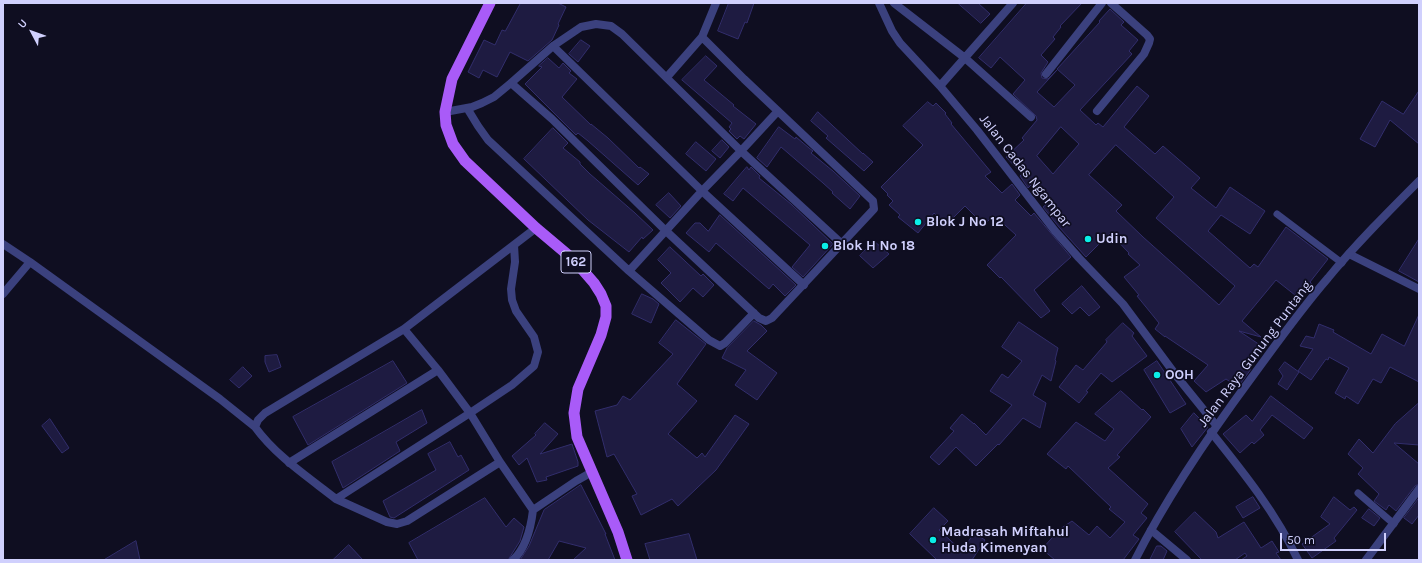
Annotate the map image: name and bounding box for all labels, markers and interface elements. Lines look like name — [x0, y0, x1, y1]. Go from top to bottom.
north arrow — [12, 12, 52, 52]
text: U — [15, 17, 30, 31]
street label: Jalan Cadas Ngampar — [976, 111, 1074, 231]
place label: Blok J No 12 — [926, 214, 1004, 230]
marker: Blok J No 12 — [913, 217, 923, 227]
place label: Udin — [1096, 231, 1128, 247]
marker: Udin — [1083, 234, 1093, 244]
place label: Blok H No 18 — [833, 238, 915, 254]
marker: Blok H No 18 — [820, 241, 830, 251]
road number: 162 — [561, 251, 591, 273]
street label: Jalan Raya Gunung Puntang — [1195, 278, 1315, 430]
place label: OOH — [1165, 367, 1194, 383]
marker: OOH — [1152, 370, 1162, 380]
place label: Madrasah Miftahul Huda Kimenyan — [941, 524, 1069, 556]
scale bar — [1282, 525, 1388, 551]
text: 50 m — [1287, 533, 1315, 547]
marker: Madrasah Miftahul Huda Kimenyan — [928, 535, 938, 545]

